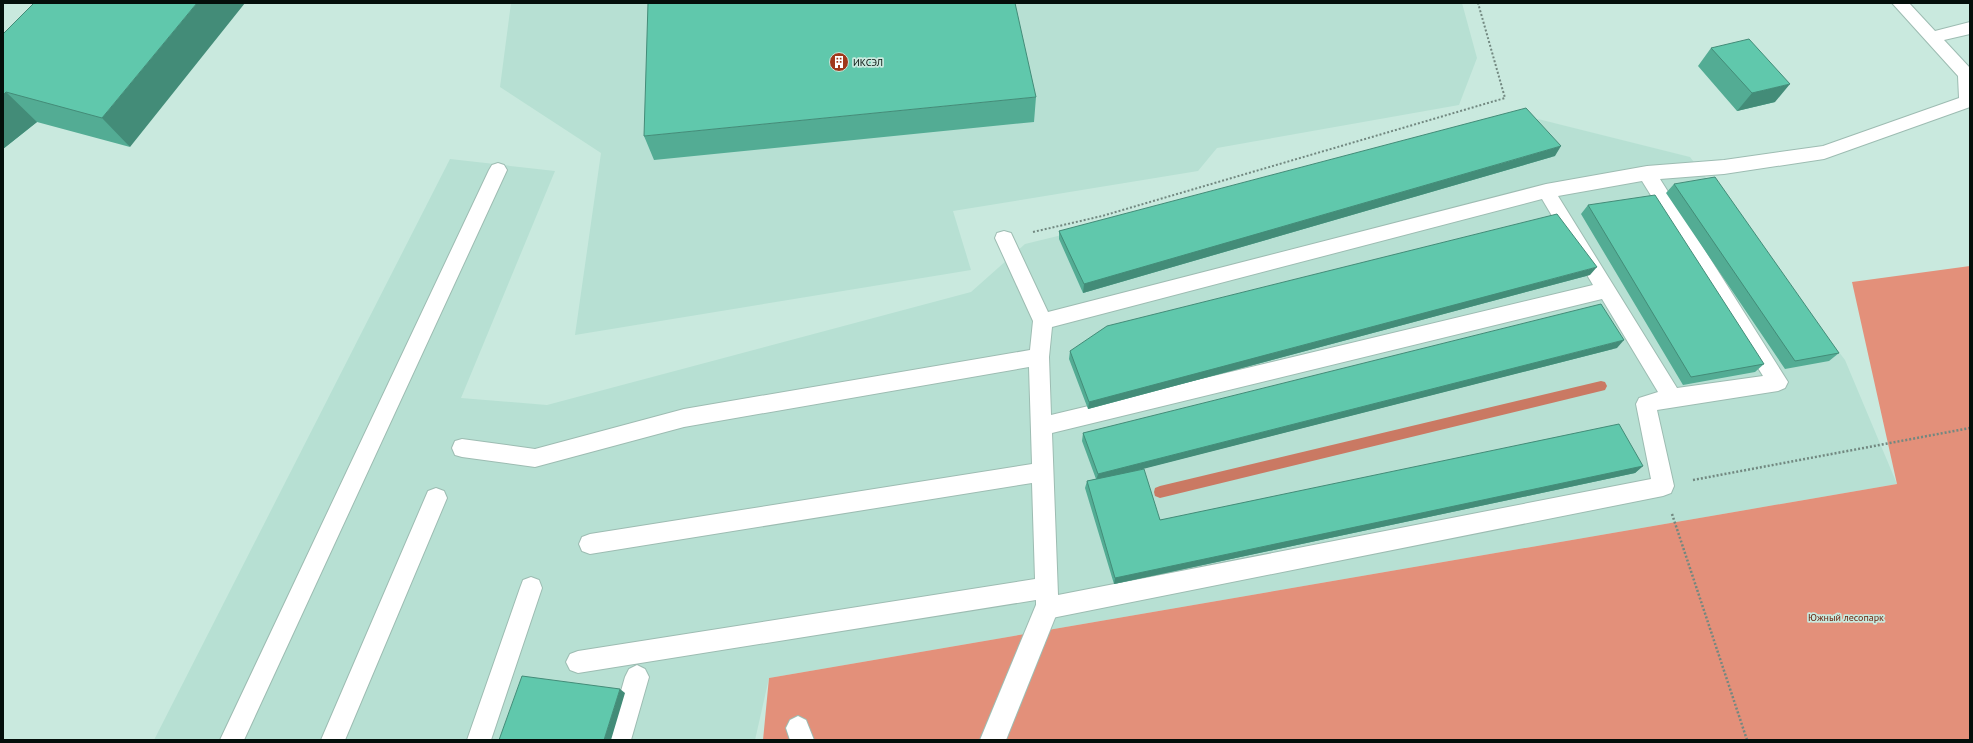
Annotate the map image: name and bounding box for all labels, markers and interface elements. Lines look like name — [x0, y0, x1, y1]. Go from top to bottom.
building icon: ИКСЭЛ — [828, 51, 850, 73]
place label: ИКСЭЛ — [853, 56, 883, 69]
park label: Южный лесопарк — [1808, 611, 1884, 624]

